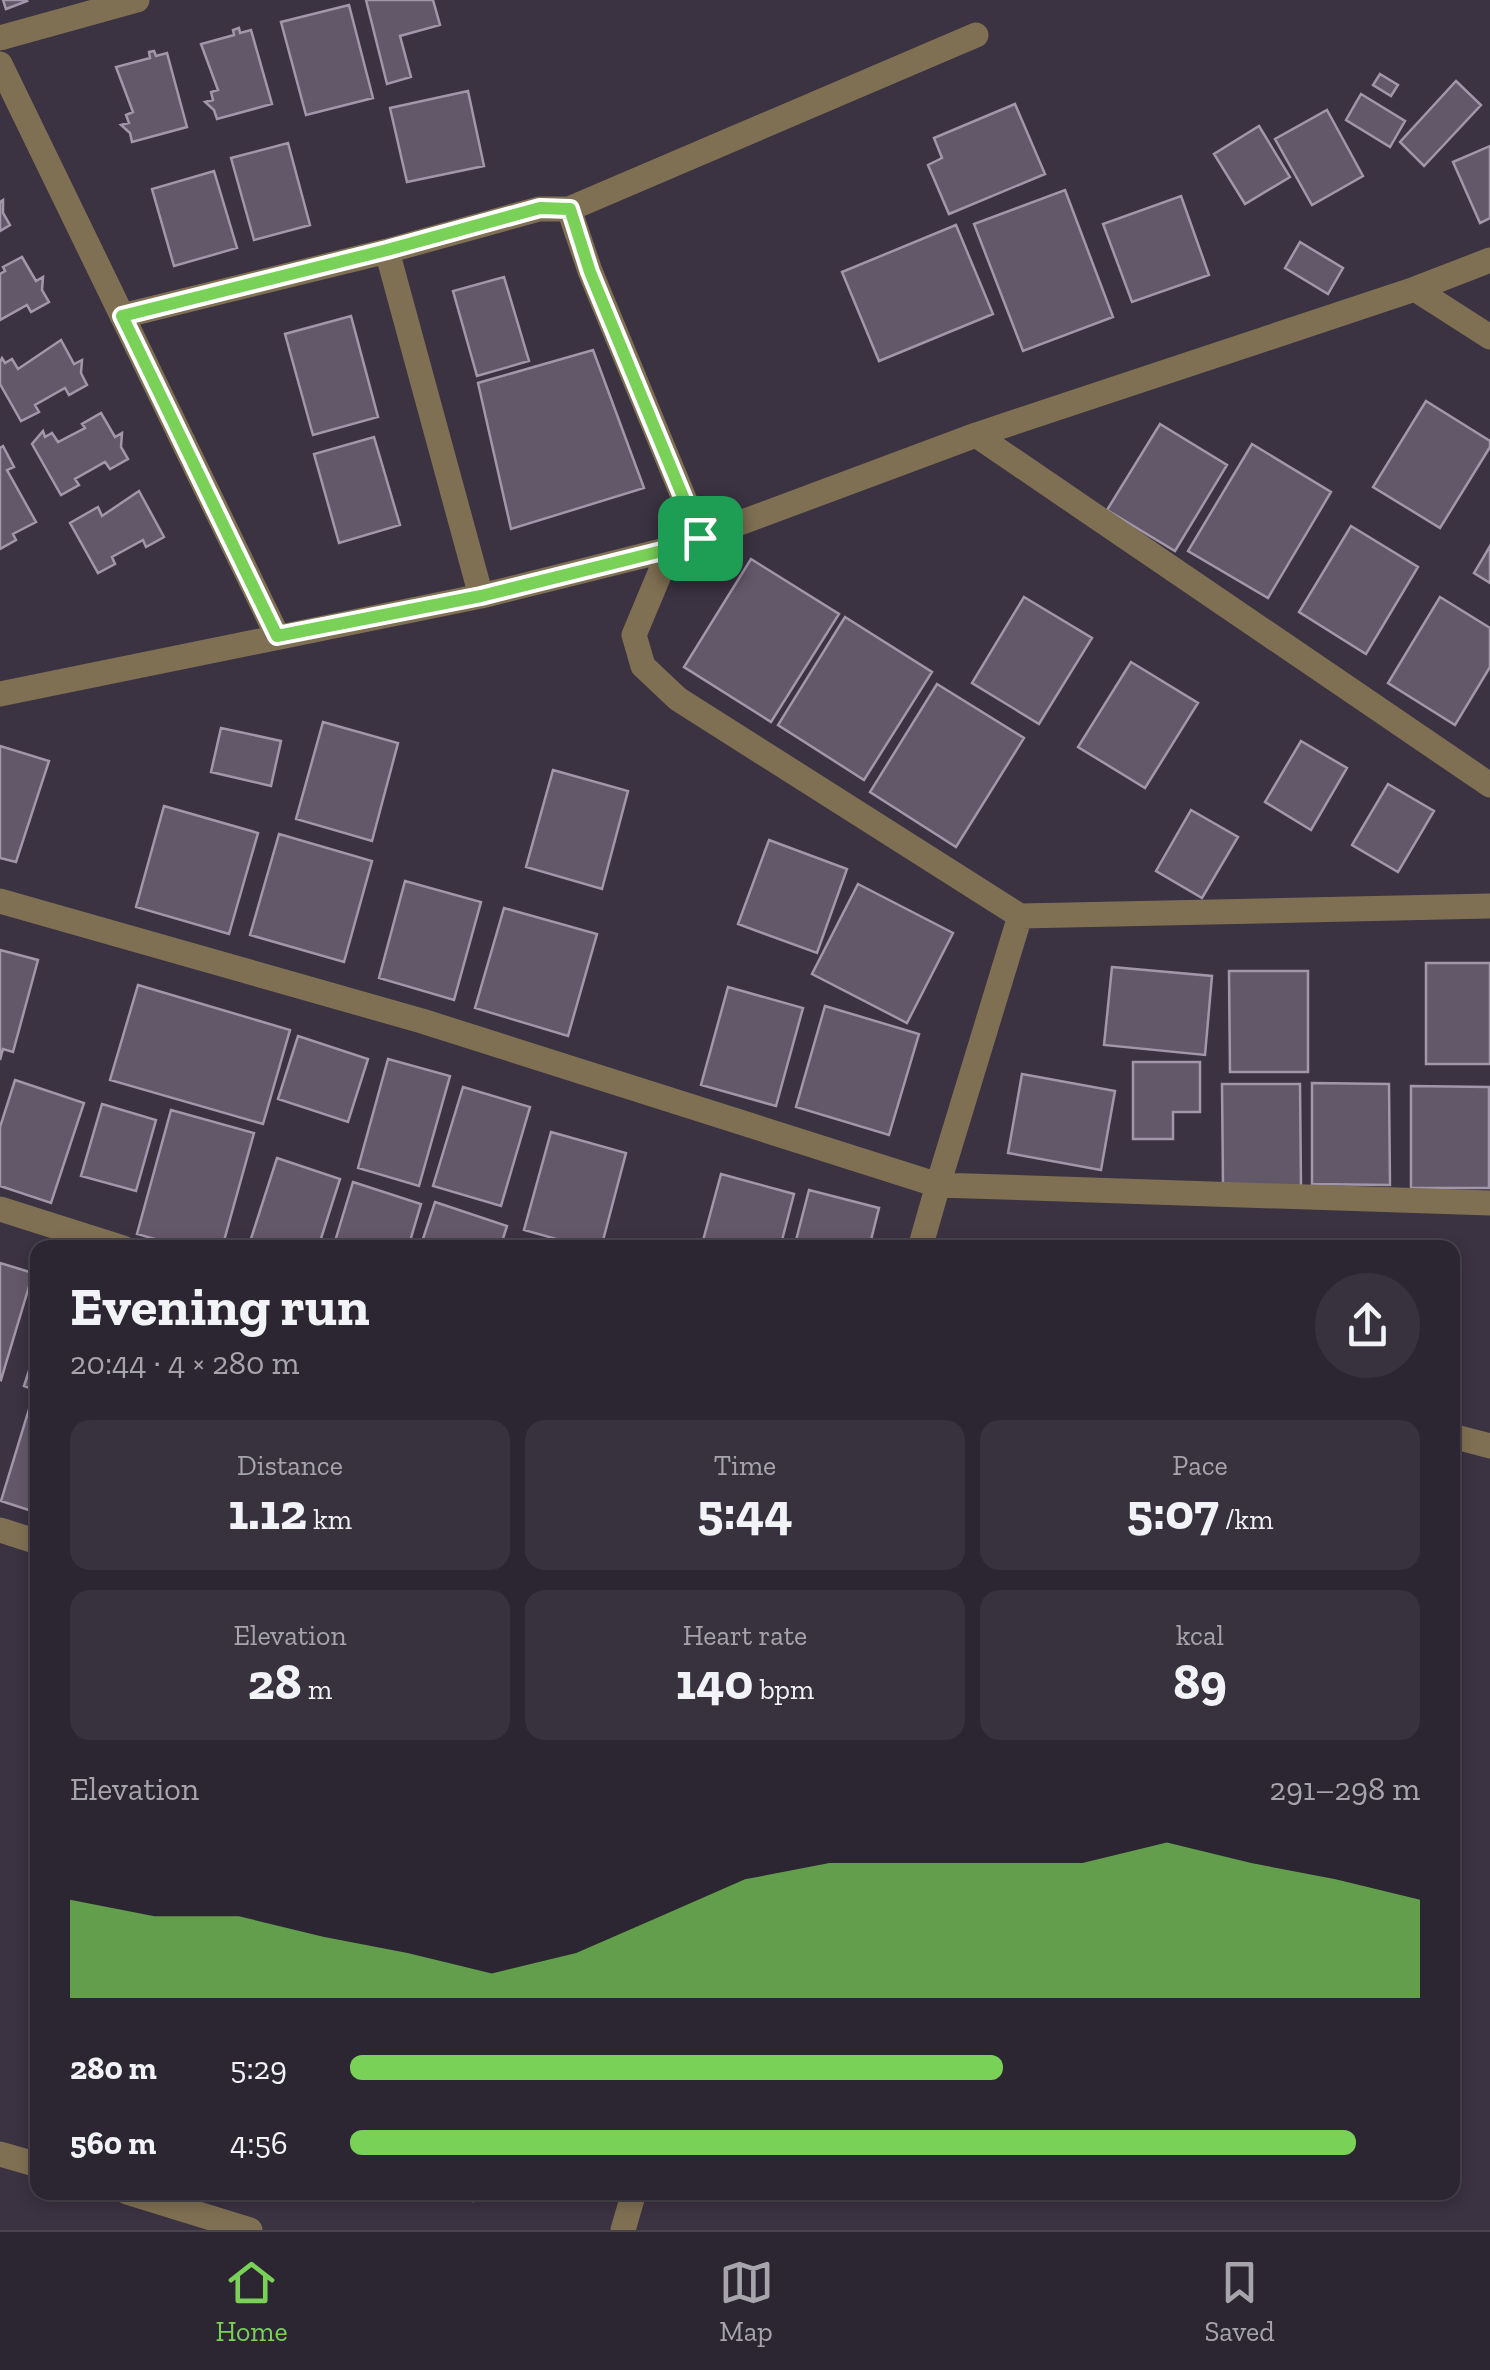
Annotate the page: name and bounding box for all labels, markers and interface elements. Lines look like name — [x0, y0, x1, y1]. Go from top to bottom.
pin — [658, 496, 743, 581]
icon: arrive — [673, 511, 728, 566]
text: Evening run — [70, 1273, 370, 1339]
button: share — [1315, 1273, 1420, 1378]
text: 20:44 · 4 × 280 m — [70, 1344, 299, 1382]
text: Distance — [237, 1449, 343, 1482]
text: Time — [714, 1449, 776, 1482]
text: Pace — [1172, 1449, 1228, 1482]
text: 1.12 — [228, 1482, 307, 1542]
text: 5:44 — [697, 1482, 793, 1542]
text: 5:07 — [1127, 1482, 1219, 1542]
text: km — [307, 1503, 352, 1536]
text: /km — [1219, 1503, 1273, 1536]
text: Elevation — [234, 1619, 346, 1652]
text: Heart rate — [683, 1619, 807, 1652]
text: kcal — [1176, 1619, 1224, 1652]
text: 28 — [248, 1652, 302, 1712]
text: 140 — [676, 1652, 753, 1712]
text: 89 — [1173, 1652, 1227, 1712]
text: m — [302, 1673, 332, 1706]
text: bpm — [753, 1673, 814, 1706]
text: Elevation — [70, 1770, 199, 1808]
text: 291–298 m — [1270, 1770, 1420, 1808]
text: 280 m — [70, 2049, 157, 2087]
text: 5:29 — [230, 2049, 287, 2087]
text: 560 m — [70, 2124, 156, 2162]
text: 4:56 — [230, 2124, 288, 2162]
tab: Home — [215, 2255, 288, 2348]
tab: Map — [719, 2255, 774, 2348]
tab: Saved — [1204, 2255, 1275, 2348]

